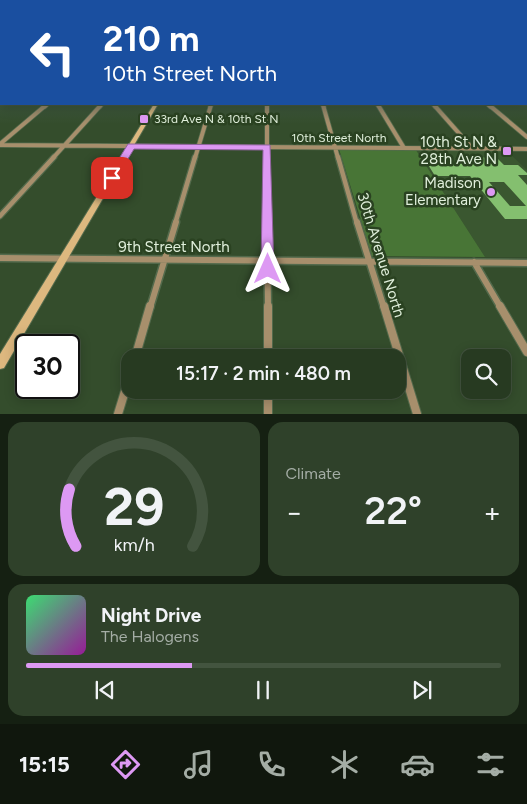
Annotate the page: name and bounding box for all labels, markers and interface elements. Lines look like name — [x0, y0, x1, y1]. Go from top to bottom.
text: 210 m — [103, 18, 200, 60]
icon: left — [20, 20, 85, 85]
text: 10th Street North — [103, 60, 277, 87]
place label: 33rd Ave N & 10th St N — [154, 112, 279, 126]
marker: 33rd Ave N & 10th St N — [138, 113, 150, 125]
street label: 10th Street North — [292, 131, 387, 145]
place label: 10th St N & 28th Ave N — [420, 133, 497, 168]
marker: 10th St N & 28th Ave N — [501, 145, 513, 157]
pin — [91, 157, 133, 199]
icon: arrive — [98, 164, 126, 192]
place label: Madison Elementary — [405, 174, 481, 209]
marker: Madison Elementary — [485, 186, 497, 198]
street label: 30th Avenue North — [353, 191, 409, 319]
street label: 9th Street North — [118, 238, 230, 256]
position arrow — [241, 242, 293, 294]
speed limit sign: 30 — [15, 334, 80, 399]
map controls — [461, 349, 511, 399]
button: search — [461, 349, 511, 399]
text: 15:17 · 2 min · 480 m — [176, 362, 351, 385]
text: Climate — [286, 464, 341, 483]
text: 29 — [104, 476, 164, 538]
text: 22° — [364, 488, 422, 534]
text: − — [286, 495, 303, 529]
text: + — [484, 495, 501, 529]
text: km/h — [113, 534, 154, 555]
text: Night Drive — [101, 604, 201, 627]
text: The Halogens — [101, 627, 199, 646]
icon: previous — [91, 676, 119, 704]
icon: pause — [249, 676, 277, 704]
icon: next — [408, 676, 436, 704]
icon: directions — [108, 747, 143, 782]
icon: music — [181, 747, 216, 782]
icon: phone — [254, 747, 289, 782]
icon: climate — [327, 747, 362, 782]
icon: car — [400, 747, 435, 782]
icon: filters — [473, 747, 508, 782]
text: 15:15 — [19, 751, 70, 778]

